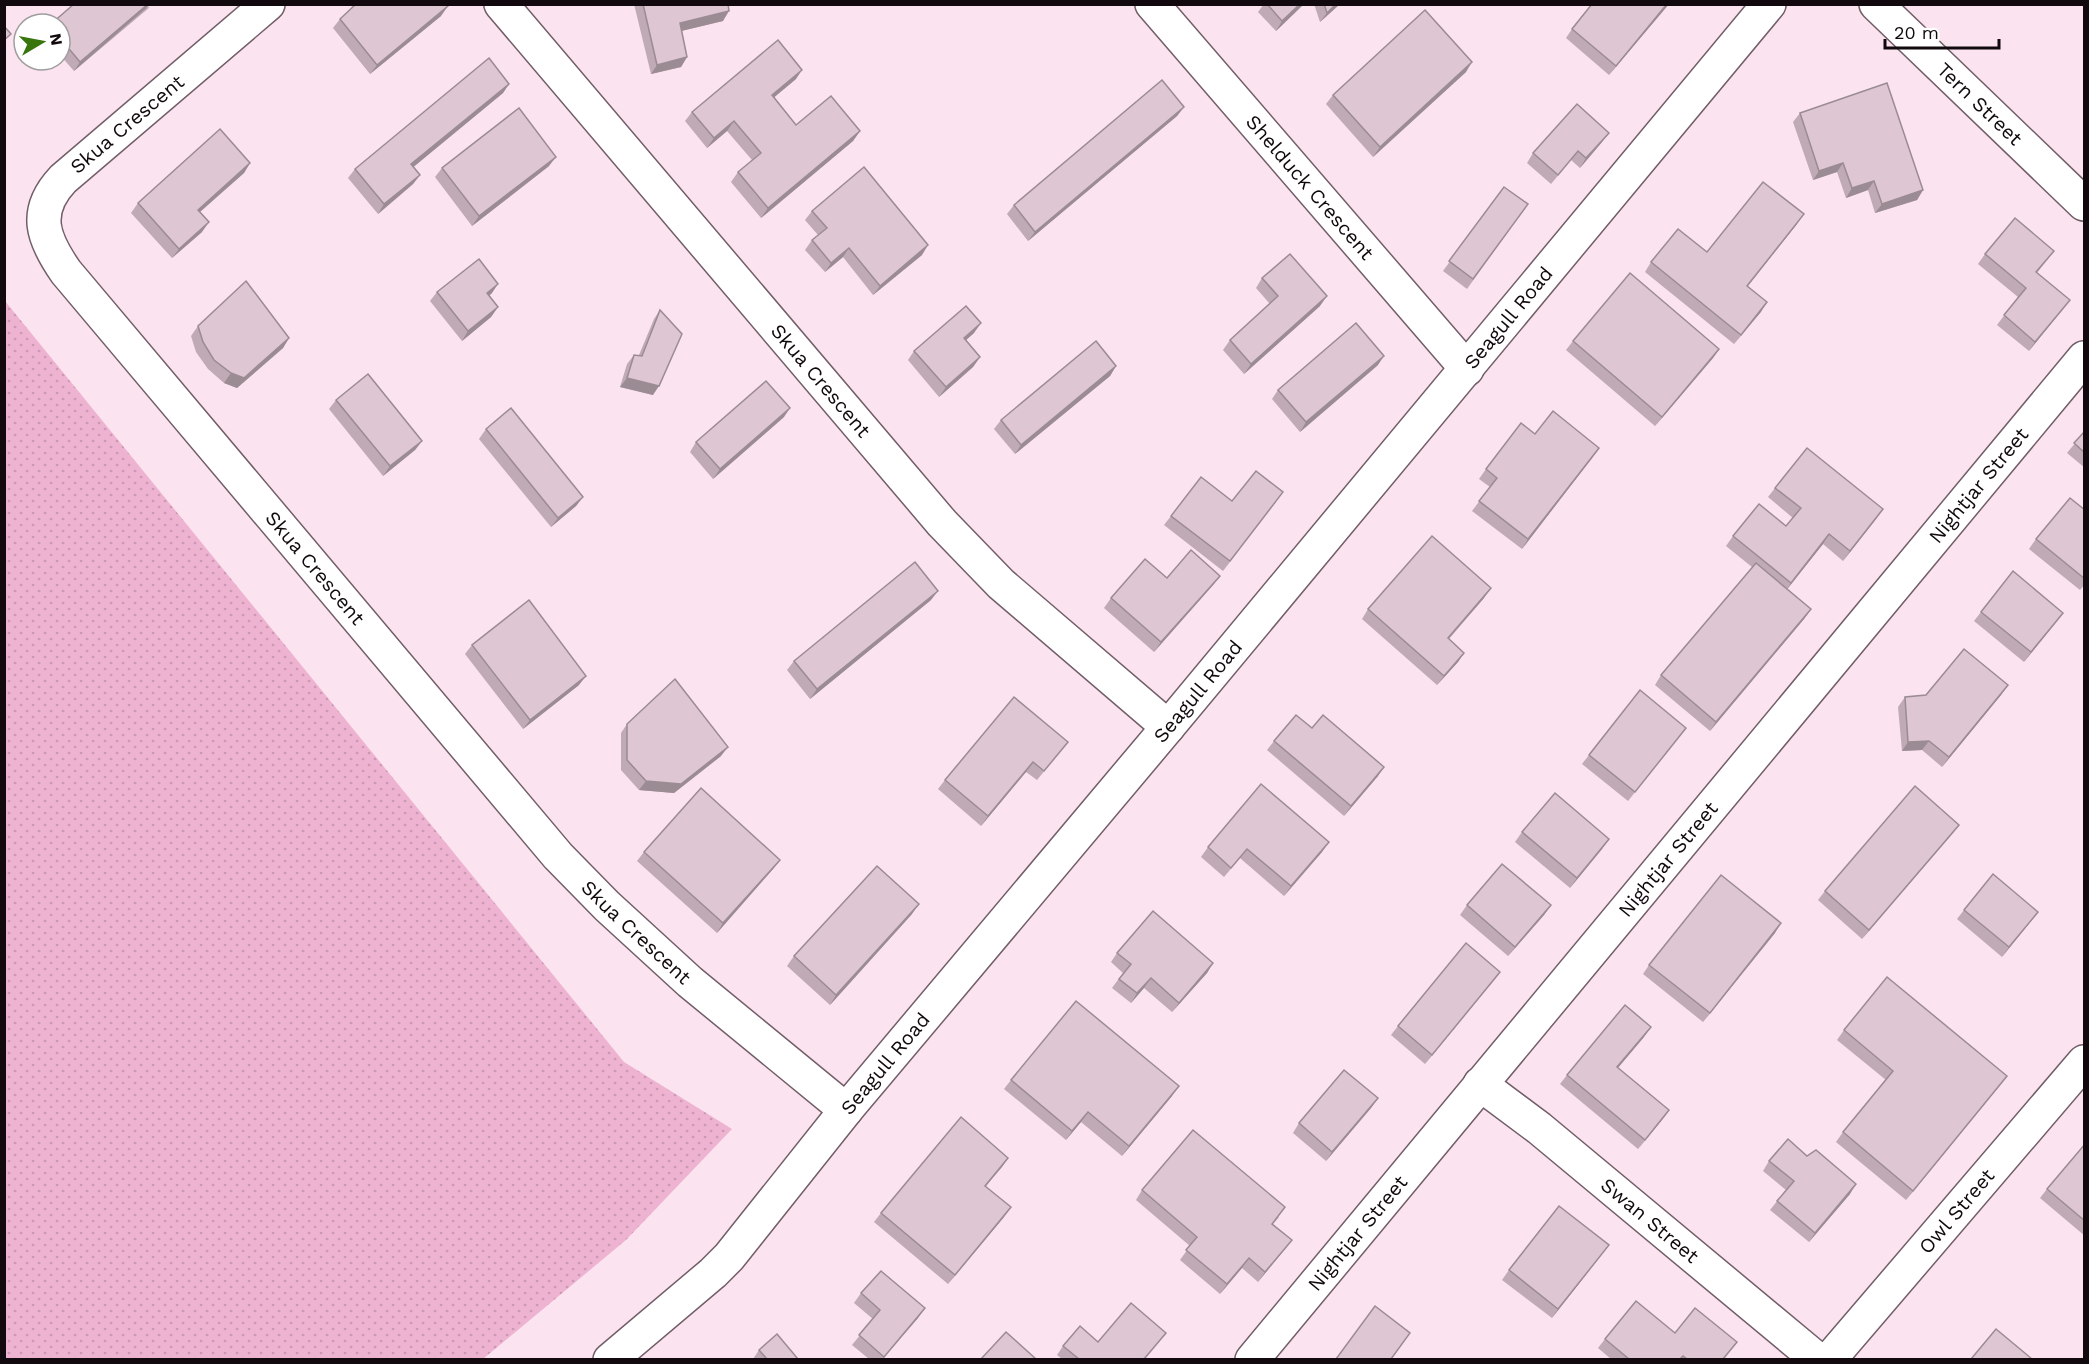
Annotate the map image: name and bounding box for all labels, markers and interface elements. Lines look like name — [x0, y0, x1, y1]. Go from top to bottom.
north arrow — [12, 12, 72, 72]
scale bar — [1885, 12, 1999, 50]
text: 20 m — [1894, 22, 1939, 43]
text: N — [46, 32, 67, 47]
street label: Tern Street — [1932, 57, 2028, 151]
street label: Skua Crescent — [65, 69, 189, 179]
street label: Shelduck Crescent — [1241, 110, 1380, 265]
street label: Seagull Road — [1459, 262, 1558, 374]
street label: Skua Crescent — [766, 319, 876, 443]
street label: Nightjar Street — [1924, 422, 2034, 548]
street label: Skua Crescent — [261, 506, 370, 630]
street label: Seagull Road — [1148, 635, 1247, 747]
street label: Nightjar Street — [1613, 796, 1723, 922]
street label: Skua Crescent — [576, 875, 697, 989]
street label: Seagull Road — [835, 1008, 935, 1119]
street label: Owl Street — [1914, 1163, 2000, 1258]
street label: Nightjar Street — [1303, 1170, 1413, 1296]
street label: Swan Street — [1596, 1173, 1704, 1268]

